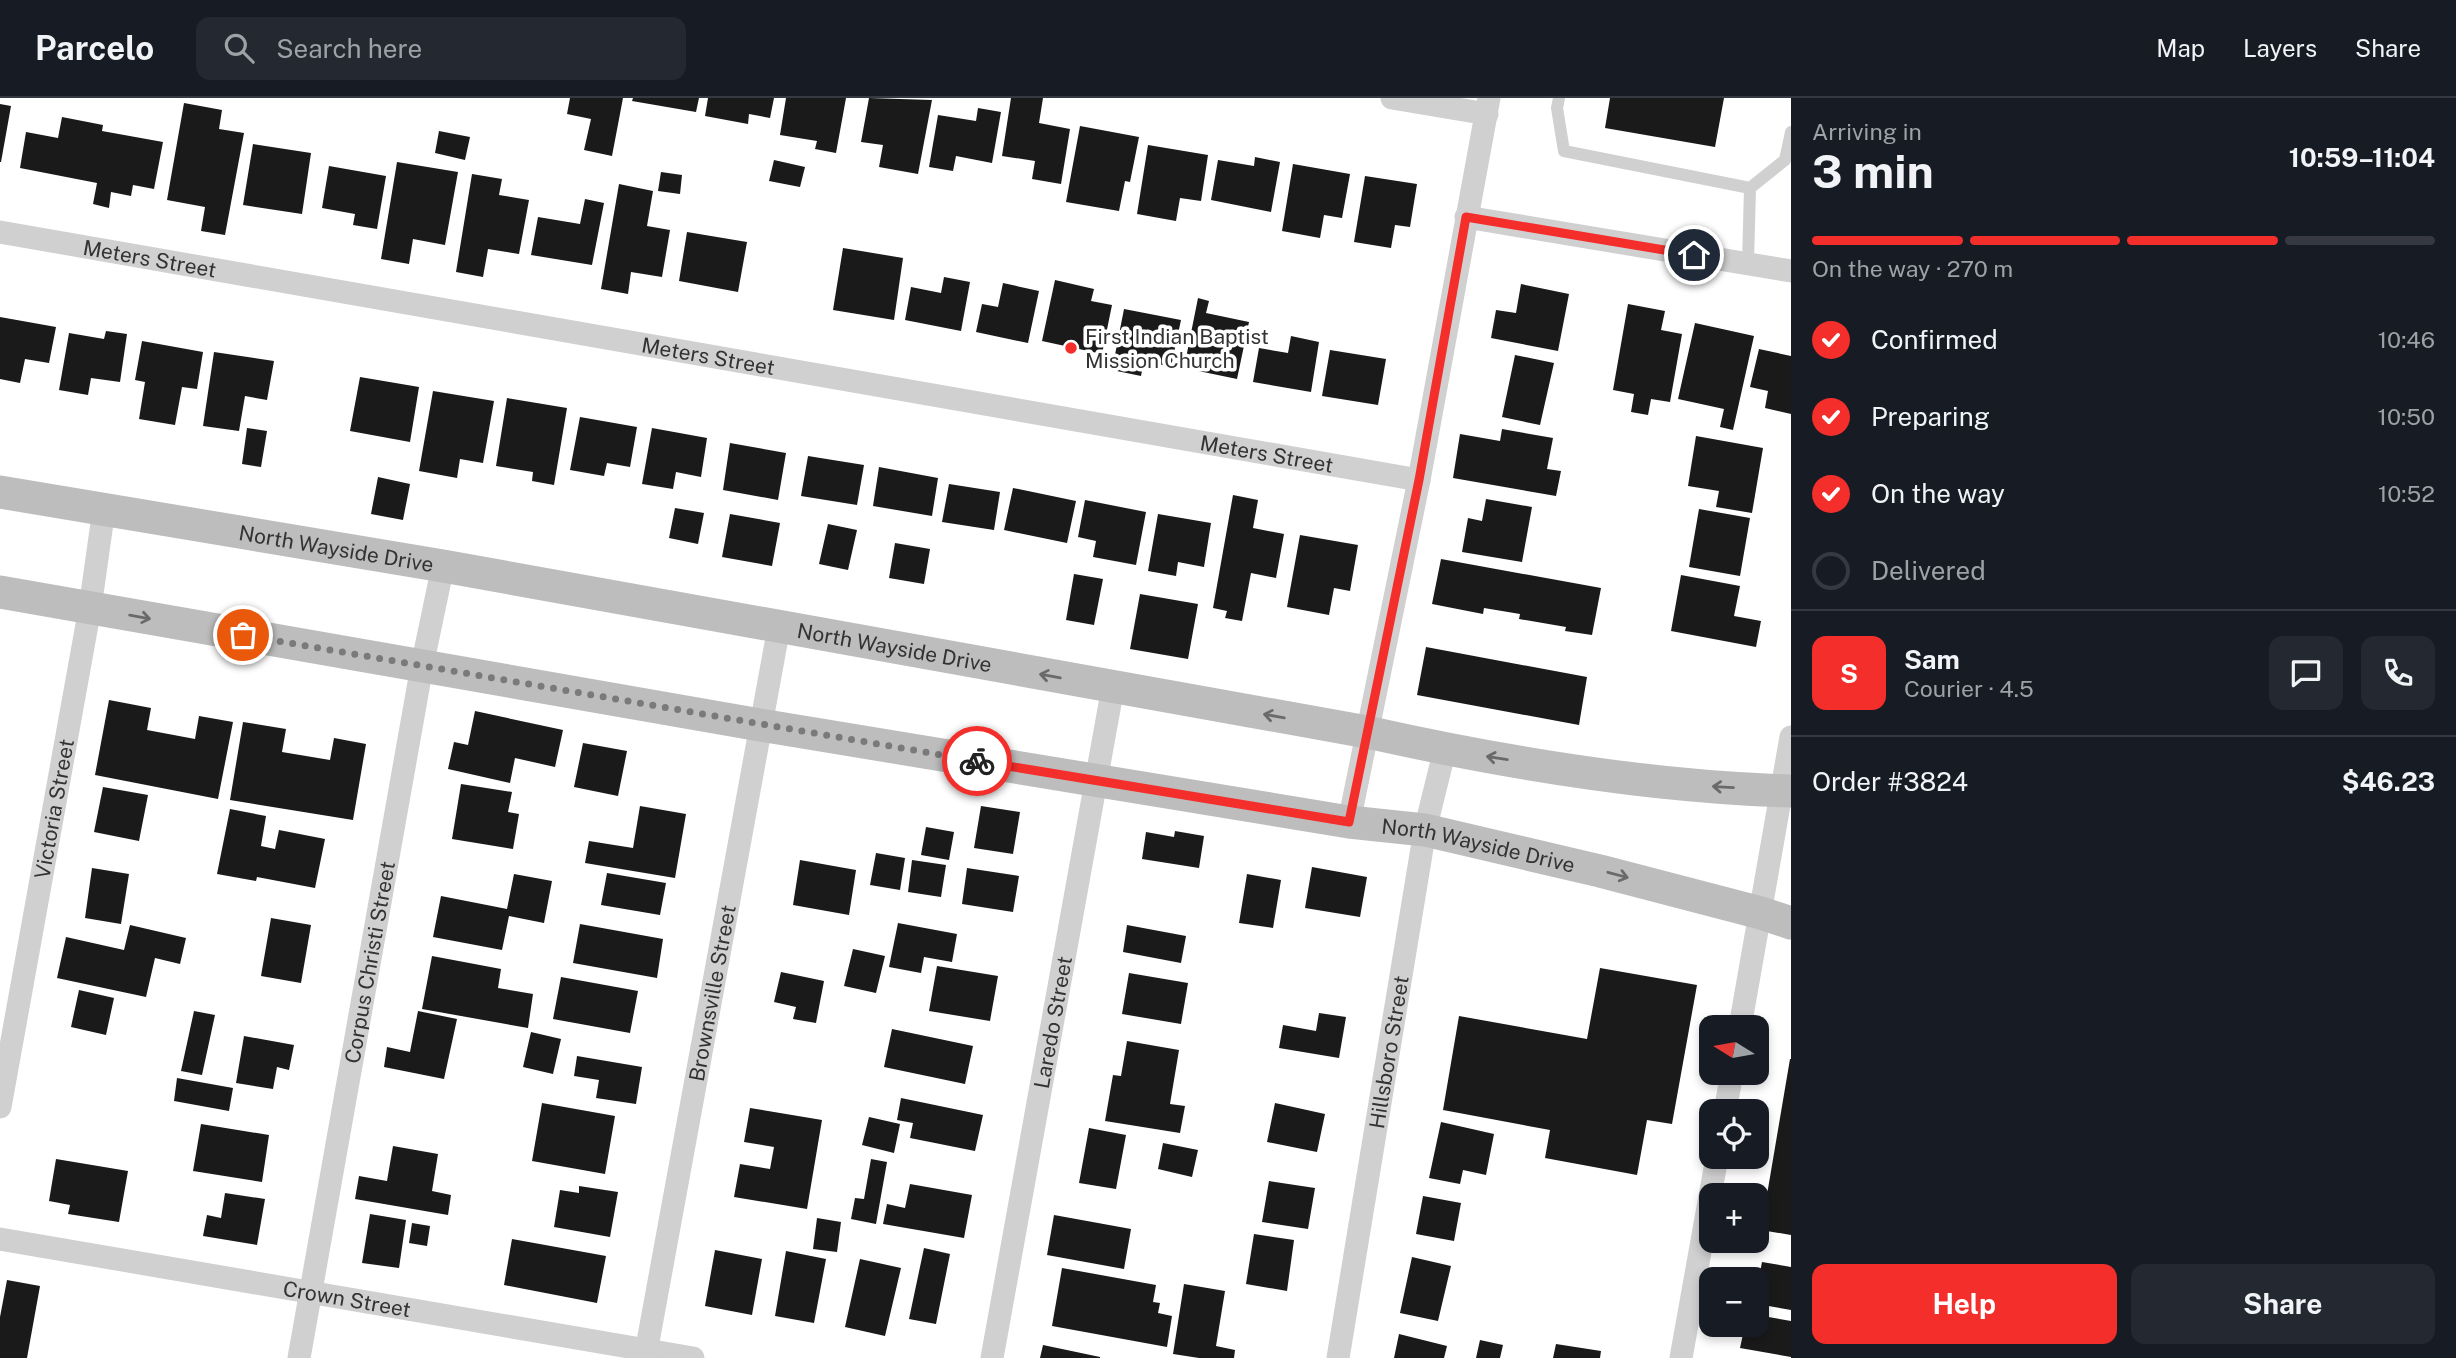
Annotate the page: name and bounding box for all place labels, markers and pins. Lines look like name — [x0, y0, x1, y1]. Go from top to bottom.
pin — [1664, 225, 1724, 285]
place label: First Indian Baptist Mission Church — [1085, 324, 1269, 373]
marker: First Indian Baptist Mission Church — [1063, 340, 1079, 356]
pin — [213, 605, 273, 665]

